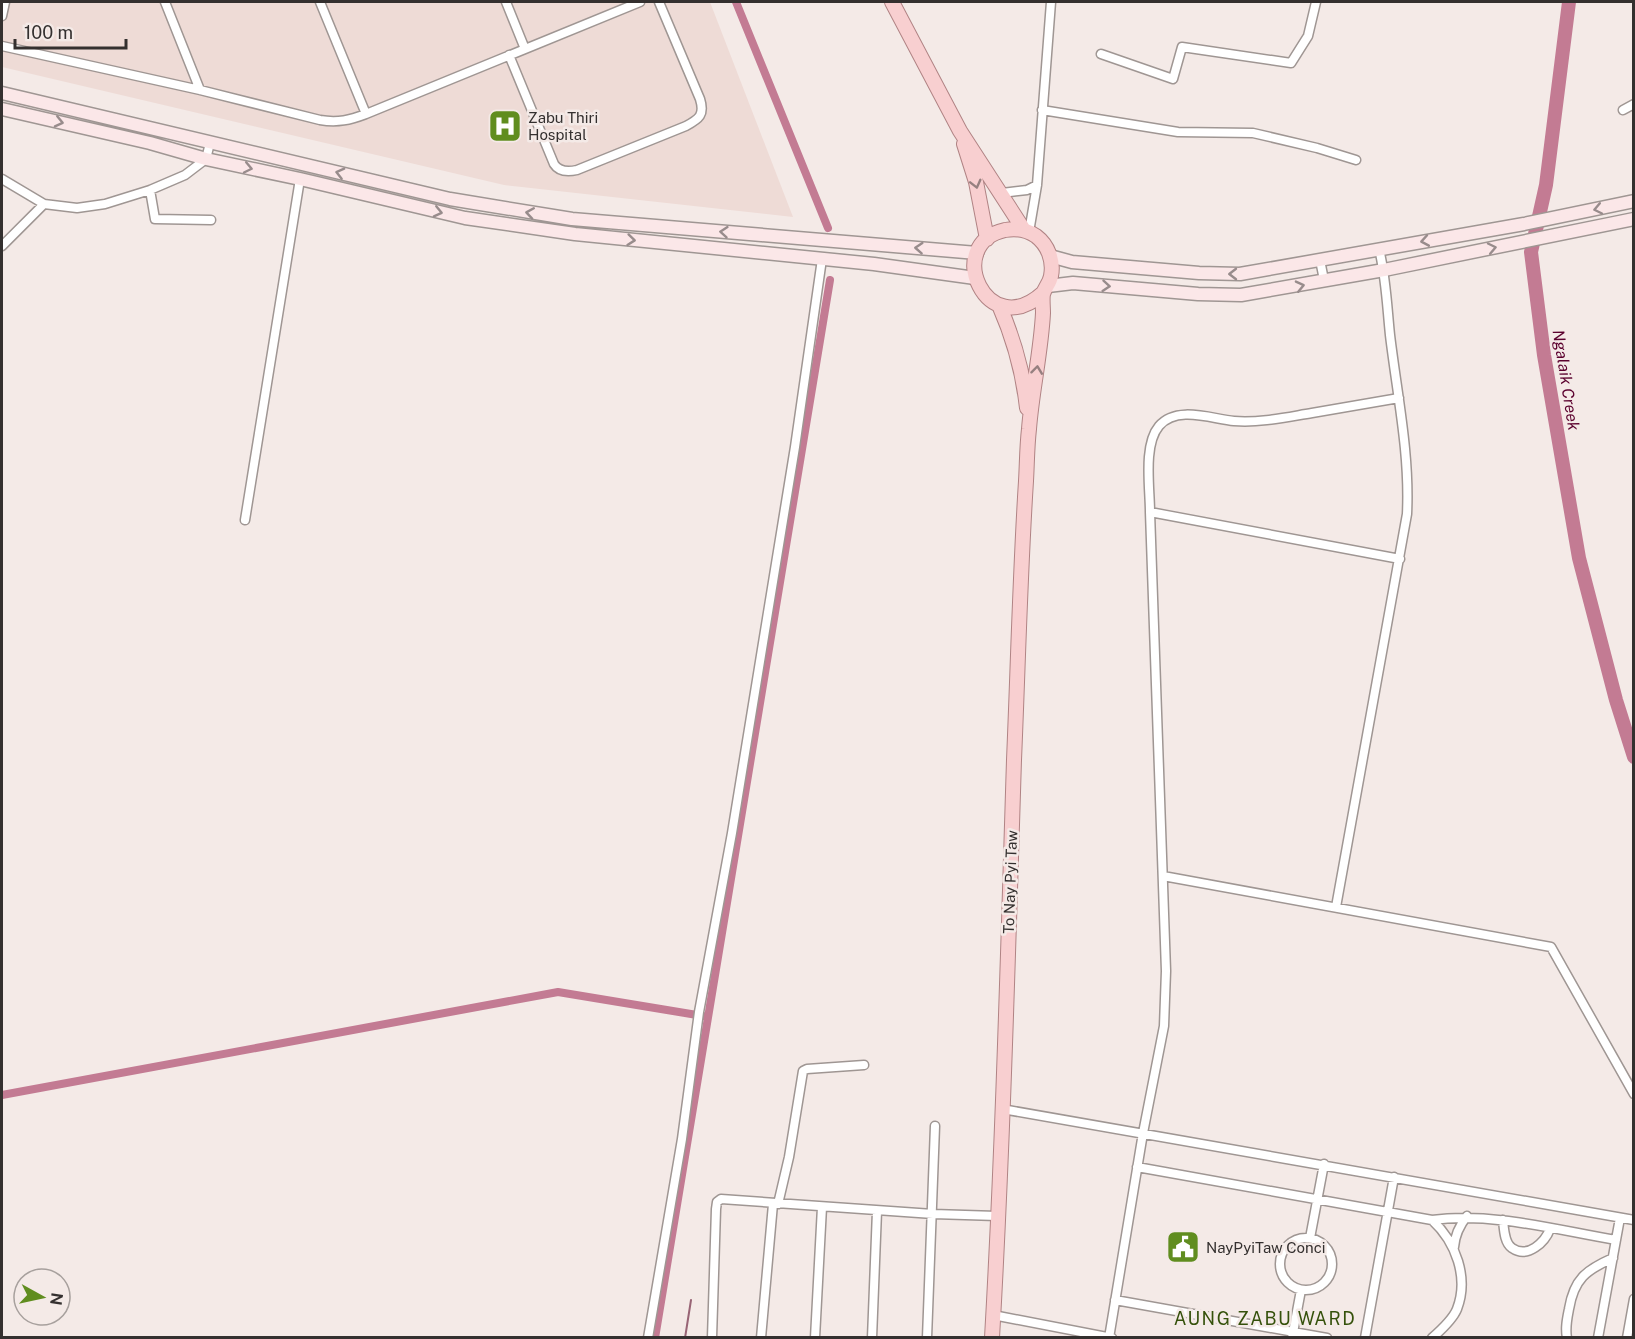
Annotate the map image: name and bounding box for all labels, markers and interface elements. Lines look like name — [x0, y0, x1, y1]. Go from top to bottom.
scale bar — [15, 12, 126, 50]
text: 100 m — [24, 22, 73, 43]
hospital icon: Zabu Thiri Hospital — [487, 108, 523, 144]
place label: Zabu Thiri Hospital — [528, 109, 598, 143]
one-way arrow — [53, 115, 63, 128]
one-way arrow — [243, 161, 253, 174]
one-way arrow — [335, 167, 345, 180]
one-way arrow — [969, 179, 982, 189]
one-way arrow — [1593, 202, 1603, 215]
one-way arrow — [433, 205, 443, 218]
one-way arrow — [526, 208, 535, 220]
one-way arrow — [720, 226, 729, 239]
one-way arrow — [626, 233, 635, 246]
one-way arrow — [1420, 234, 1430, 247]
one-way arrow — [914, 241, 923, 254]
one-way arrow — [1486, 242, 1496, 255]
one-way arrow — [1228, 268, 1237, 280]
one-way arrow — [1102, 279, 1111, 292]
one-way arrow — [1295, 280, 1305, 293]
water label: Ngalaik Creek — [1549, 328, 1583, 432]
one-way arrow — [1030, 365, 1043, 374]
street label: To Nay Pyi Taw — [1000, 830, 1020, 934]
public building icon: NayPyiTaw Conci — [1165, 1229, 1201, 1265]
place label: NayPyiTaw Conci — [1206, 1239, 1325, 1256]
north arrow — [12, 1267, 72, 1327]
text: N — [46, 1291, 67, 1307]
district label: AUNG ZABU WARD — [1174, 1308, 1356, 1329]

